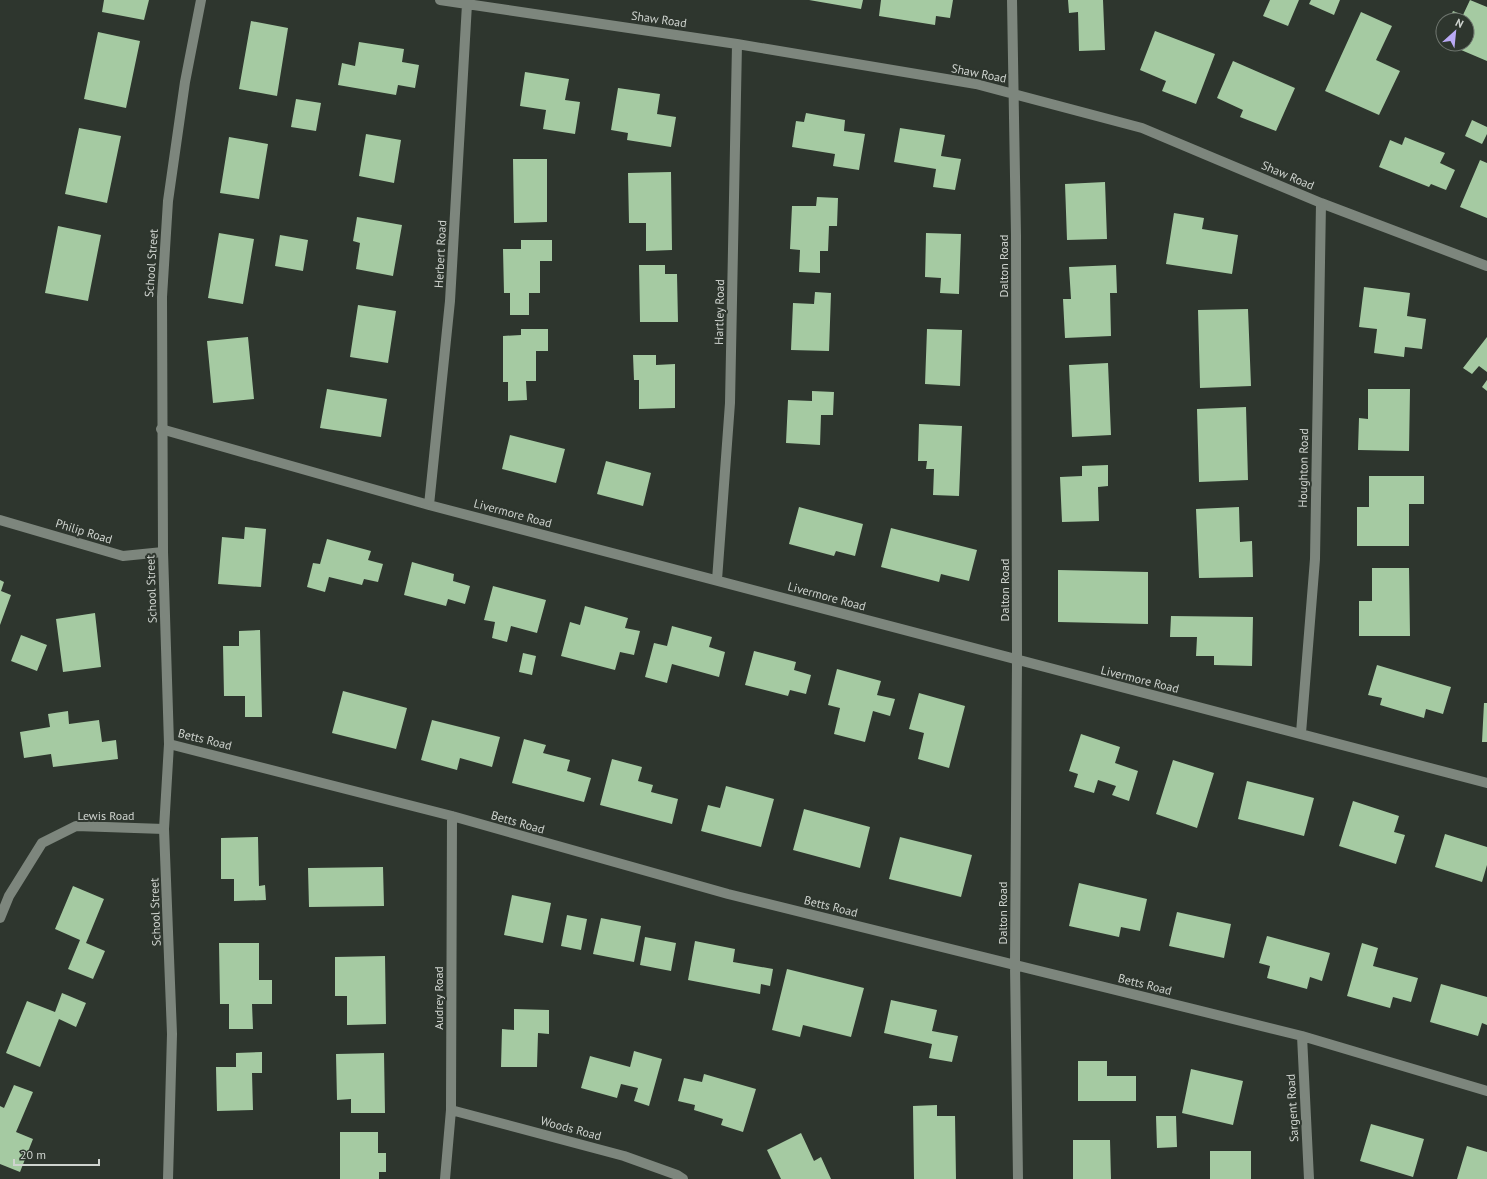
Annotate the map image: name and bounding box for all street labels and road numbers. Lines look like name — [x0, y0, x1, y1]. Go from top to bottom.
street label: Shaw Road — [630, 8, 688, 30]
street label: Shaw Road — [950, 60, 1008, 86]
street label: Shaw Road — [1259, 157, 1317, 193]
street label: Herbert Road — [431, 220, 449, 288]
street label: School Street — [141, 228, 161, 298]
street label: Dalton Road — [996, 235, 1011, 297]
street label: Hartley Road — [711, 279, 727, 345]
street label: Houghton Road — [1295, 428, 1311, 508]
street label: Livermore Road — [472, 495, 554, 531]
street label: Philip Road — [54, 515, 114, 547]
street label: School Street — [142, 554, 160, 624]
street label: Dalton Road — [997, 559, 1012, 621]
street label: Livermore Road — [786, 578, 868, 614]
street label: Livermore Road — [1099, 662, 1181, 696]
street label: Betts Road — [177, 725, 233, 753]
street label: Betts Road — [490, 807, 546, 837]
street label: Lewis Road — [77, 808, 135, 823]
street label: School Street — [146, 877, 164, 947]
street label: Dalton Road — [995, 882, 1010, 944]
street label: Betts Road — [803, 892, 859, 920]
street label: Audrey Road — [431, 966, 446, 1030]
street label: Betts Road — [1117, 970, 1173, 998]
street label: Sargent Road — [1283, 1074, 1301, 1142]
street label: Woods Road — [539, 1113, 603, 1143]

